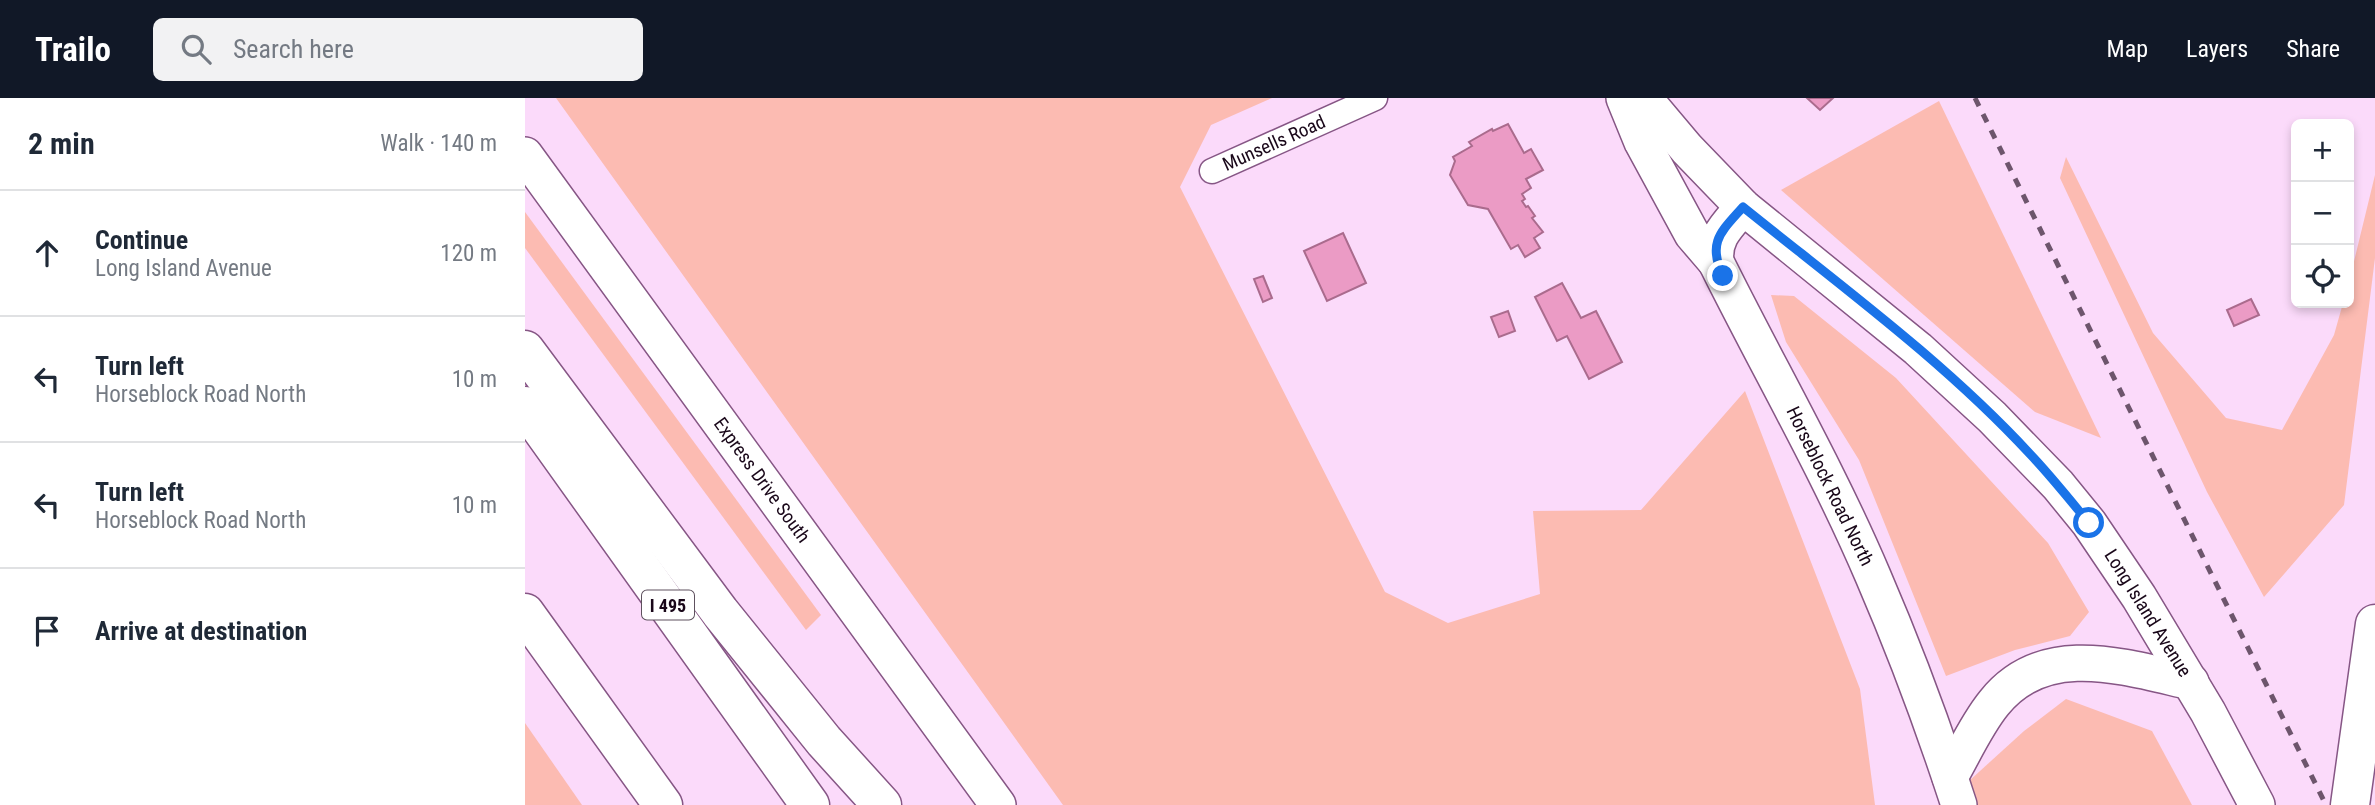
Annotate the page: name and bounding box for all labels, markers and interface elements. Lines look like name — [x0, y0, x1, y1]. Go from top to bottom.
search box — [153, 18, 643, 81]
text: Trailo — [35, 30, 111, 69]
icon: search — [177, 30, 215, 68]
text: Search here — [233, 34, 354, 64]
text: Map — [2107, 35, 2148, 63]
text: Layers — [2186, 35, 2248, 63]
text: Share — [2286, 35, 2340, 63]
street label: Munsells Road — [1219, 110, 1329, 176]
map controls — [2291, 119, 2354, 308]
button: + — [2291, 119, 2354, 182]
text: 2 min — [28, 126, 95, 161]
text: Walk · 140 m — [380, 130, 497, 157]
button: − — [2291, 182, 2354, 245]
text: Continue — [95, 225, 188, 255]
icon: ahead — [28, 234, 66, 272]
text: 120 m — [440, 240, 497, 267]
button: locate — [2291, 245, 2354, 308]
text: Long Island Avenue — [95, 255, 272, 282]
route end — [1707, 260, 1738, 291]
text: Turn left — [95, 351, 184, 381]
icon: left — [28, 360, 66, 398]
text: 10 m — [452, 366, 497, 393]
text: Horseblock Road North — [95, 381, 306, 408]
street label: Horseblock Road North — [1781, 403, 1879, 569]
street label: Express Drive South — [709, 413, 815, 547]
text: Turn left — [95, 477, 184, 507]
icon: left — [28, 486, 66, 524]
text: 10 m — [452, 492, 497, 519]
text: Horseblock Road North — [95, 507, 306, 534]
route start — [2073, 507, 2104, 538]
street label: Long Island Avenue — [2100, 545, 2197, 681]
road number: I 495 — [642, 590, 694, 620]
icon: arrive — [28, 612, 66, 650]
text: Arrive at destination — [95, 616, 307, 646]

